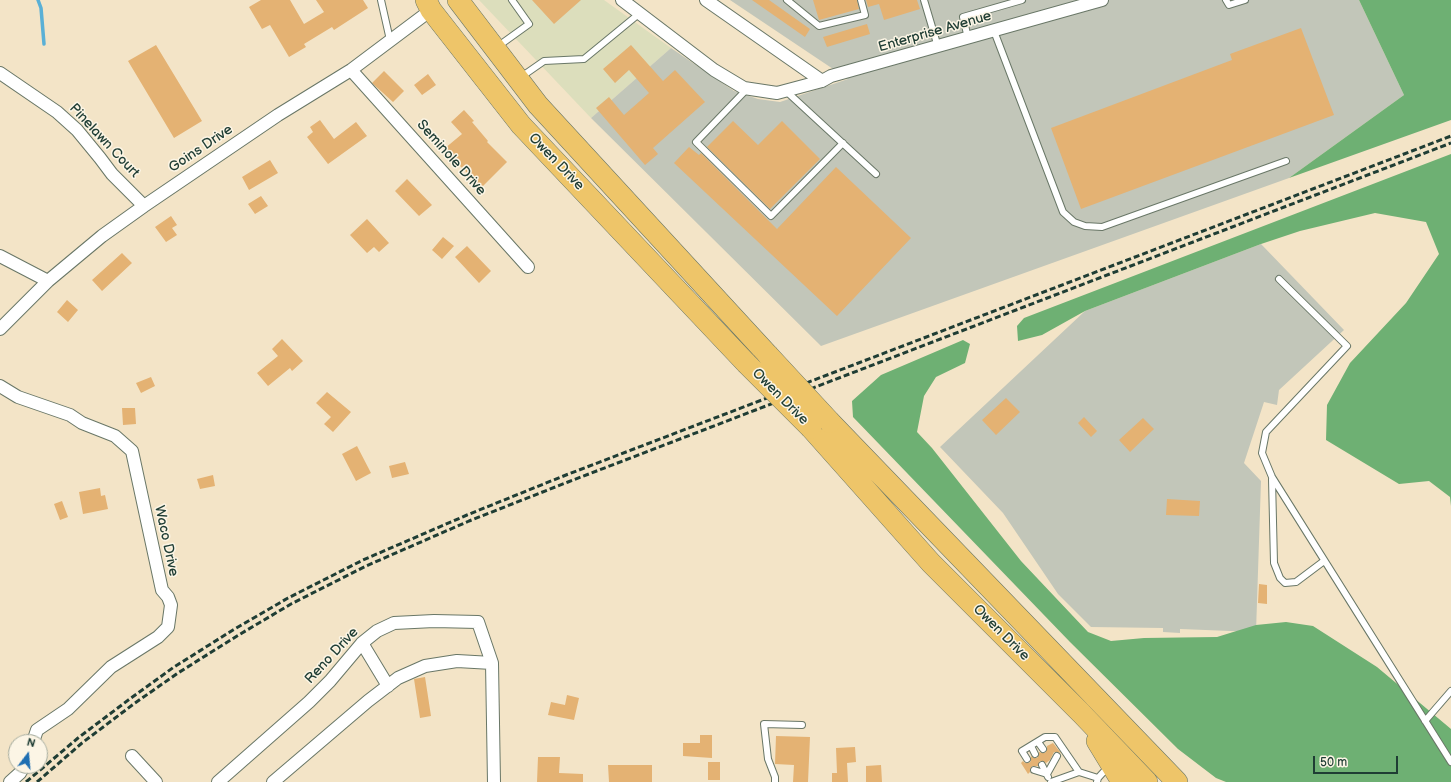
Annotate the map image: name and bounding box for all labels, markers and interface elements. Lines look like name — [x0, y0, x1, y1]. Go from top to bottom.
street label: Enterprise Avenue — [877, 8, 993, 56]
street label: Pinelawn Court — [65, 100, 143, 182]
street label: Seminole Drive — [413, 117, 489, 199]
street label: Goins Drive — [166, 122, 236, 176]
street label: Owen Drive — [525, 130, 587, 194]
street label: Owen Drive — [748, 365, 812, 429]
street label: Waco Drive — [150, 504, 182, 578]
street label: Owen Drive — [969, 601, 1033, 665]
street label: Reno Drive — [302, 624, 362, 688]
north arrow — [8, 734, 48, 774]
text: N — [25, 736, 37, 750]
scale bar — [1315, 748, 1400, 774]
text: 50 m — [1320, 755, 1347, 770]

